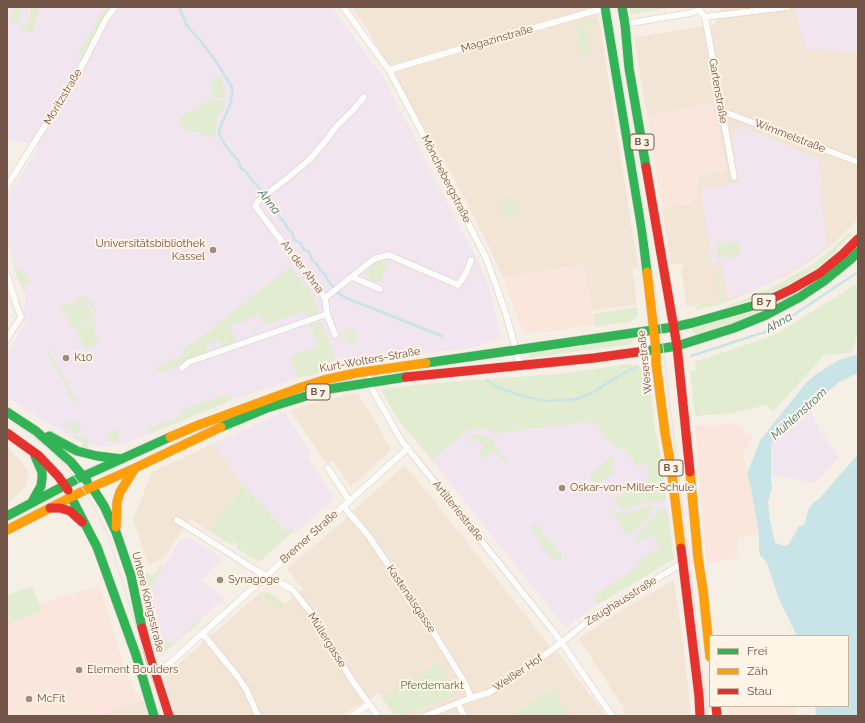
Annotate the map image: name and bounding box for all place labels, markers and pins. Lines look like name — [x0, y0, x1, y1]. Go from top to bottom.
place label: Universitätsbibliothek Kassel — [95, 237, 205, 263]
marker: Universitätsbibliothek Kassel — [208, 245, 218, 255]
place label: K10 — [74, 351, 93, 365]
marker: K10 — [61, 353, 71, 363]
place label: Oskar-von-Miller-Schule — [570, 481, 694, 495]
marker: Oskar-von-Miller-Schule — [557, 483, 567, 493]
place label: Synagoge — [228, 573, 279, 587]
marker: Synagoge — [215, 575, 225, 585]
place label: Element Boulders — [87, 663, 178, 677]
marker: Element Boulders — [74, 665, 84, 675]
place label: McFit — [37, 692, 65, 706]
marker: McFit — [24, 694, 34, 704]

